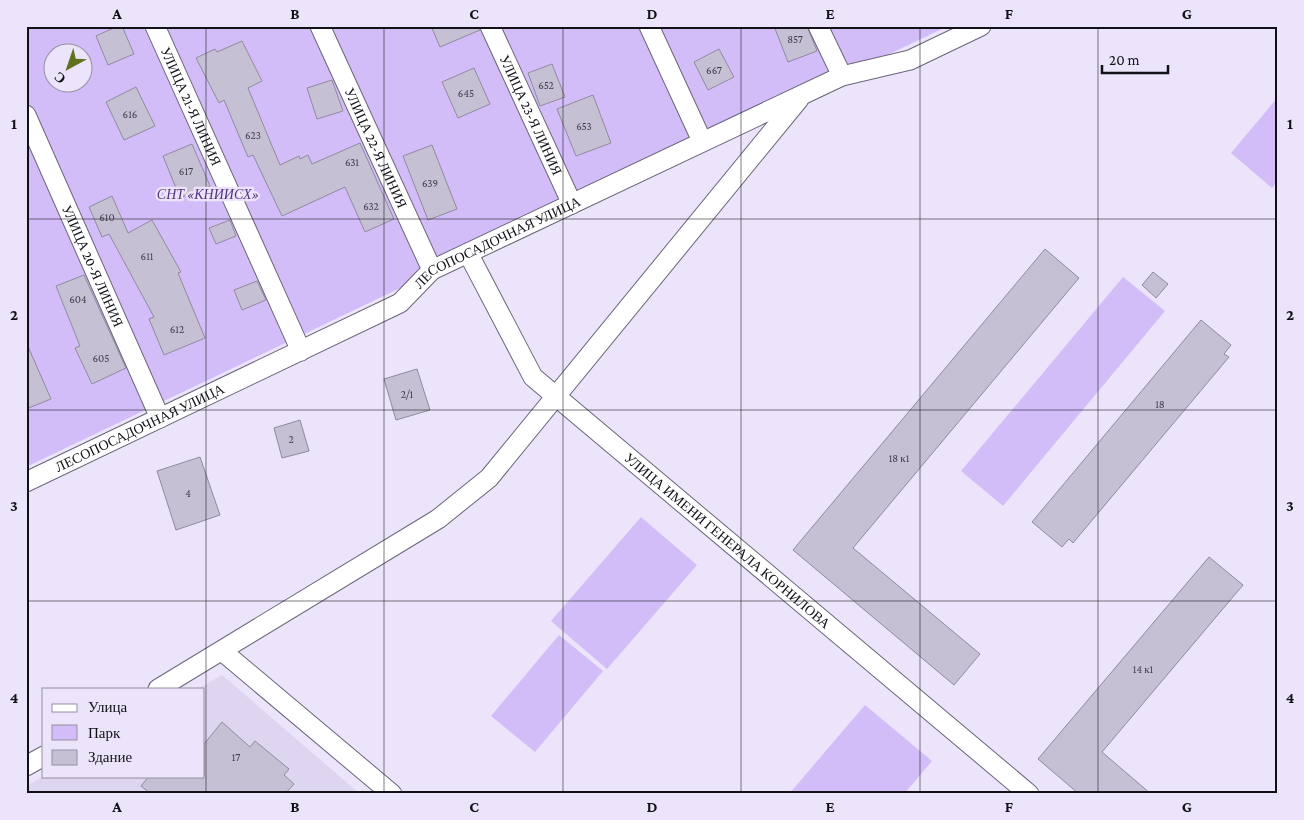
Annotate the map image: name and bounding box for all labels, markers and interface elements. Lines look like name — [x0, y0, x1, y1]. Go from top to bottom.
text: A — [111, 5, 122, 22]
text: B — [290, 5, 300, 22]
text: C — [469, 5, 479, 22]
text: D — [646, 5, 658, 22]
text: E — [825, 5, 835, 22]
text: F — [1005, 5, 1014, 22]
text: G — [1182, 5, 1192, 22]
house number: 857 — [787, 33, 803, 45]
north arrow — [42, 42, 92, 92]
scale bar — [1102, 42, 1168, 74]
street label: УЛИЦА 21-Я ЛИНИЯ — [157, 44, 225, 168]
street label: УЛИЦА 23-Я ЛИНИЯ — [496, 52, 566, 178]
text: 20 m — [1109, 52, 1140, 68]
house number: 667 — [706, 64, 722, 76]
text: С — [51, 69, 69, 87]
house number: 652 — [538, 79, 554, 91]
street label: УЛИЦА 22-Я ЛИНИЯ — [341, 85, 410, 210]
house number: 645 — [458, 87, 474, 99]
house number: 616 — [123, 108, 137, 120]
text: 1 — [11, 115, 17, 132]
text: 1 — [1287, 115, 1293, 132]
house number: 653 — [576, 120, 592, 132]
house number: 623 — [245, 129, 261, 141]
house number: 631 — [345, 156, 359, 168]
house number: 617 — [179, 165, 193, 177]
house number: 639 — [422, 177, 438, 189]
park label: СНТ «КНИИСХ» — [157, 186, 259, 202]
street label: ЛЕСОПОСАДОЧНАЯ УЛИЦА — [411, 193, 584, 292]
house number: 632 — [363, 200, 379, 212]
street label: УЛИЦА 20-Я ЛИНИЯ — [59, 202, 127, 329]
house number: 610 — [99, 211, 115, 223]
house number: 611 — [141, 250, 154, 262]
house number: 604 — [69, 293, 87, 305]
text: 2 — [10, 306, 18, 323]
text: 2 — [1286, 306, 1294, 323]
house number: 612 — [170, 323, 184, 335]
house number: 605 — [93, 352, 110, 364]
street label: ЛЕСОПОСАДОЧНАЯ УЛИЦА — [53, 380, 228, 475]
house number: 2/1 — [401, 388, 414, 400]
house number: 18 — [1155, 398, 1165, 410]
house number: 2 — [288, 433, 294, 445]
street label: УЛИЦА ИМЕНИ ГЕНЕРАЛА КОРНИЛОВА — [621, 449, 834, 632]
house number: 18 к1 — [889, 452, 910, 464]
house number: 4 — [185, 487, 191, 499]
text: 3 — [10, 497, 18, 514]
text: 3 — [1286, 497, 1294, 514]
house number: 14 к1 — [1133, 663, 1154, 675]
legend — [42, 688, 205, 778]
text: 4 — [10, 689, 19, 706]
text: 4 — [1286, 689, 1295, 706]
text: Улица — [88, 699, 127, 715]
text: Парк — [88, 725, 121, 741]
text: Здание — [88, 749, 132, 765]
house number: 17 — [232, 751, 240, 763]
text: A — [111, 798, 122, 815]
text: B — [290, 798, 300, 815]
text: C — [469, 798, 479, 815]
text: D — [646, 798, 658, 815]
text: E — [825, 798, 835, 815]
text: F — [1005, 798, 1014, 815]
text: G — [1182, 798, 1192, 815]

